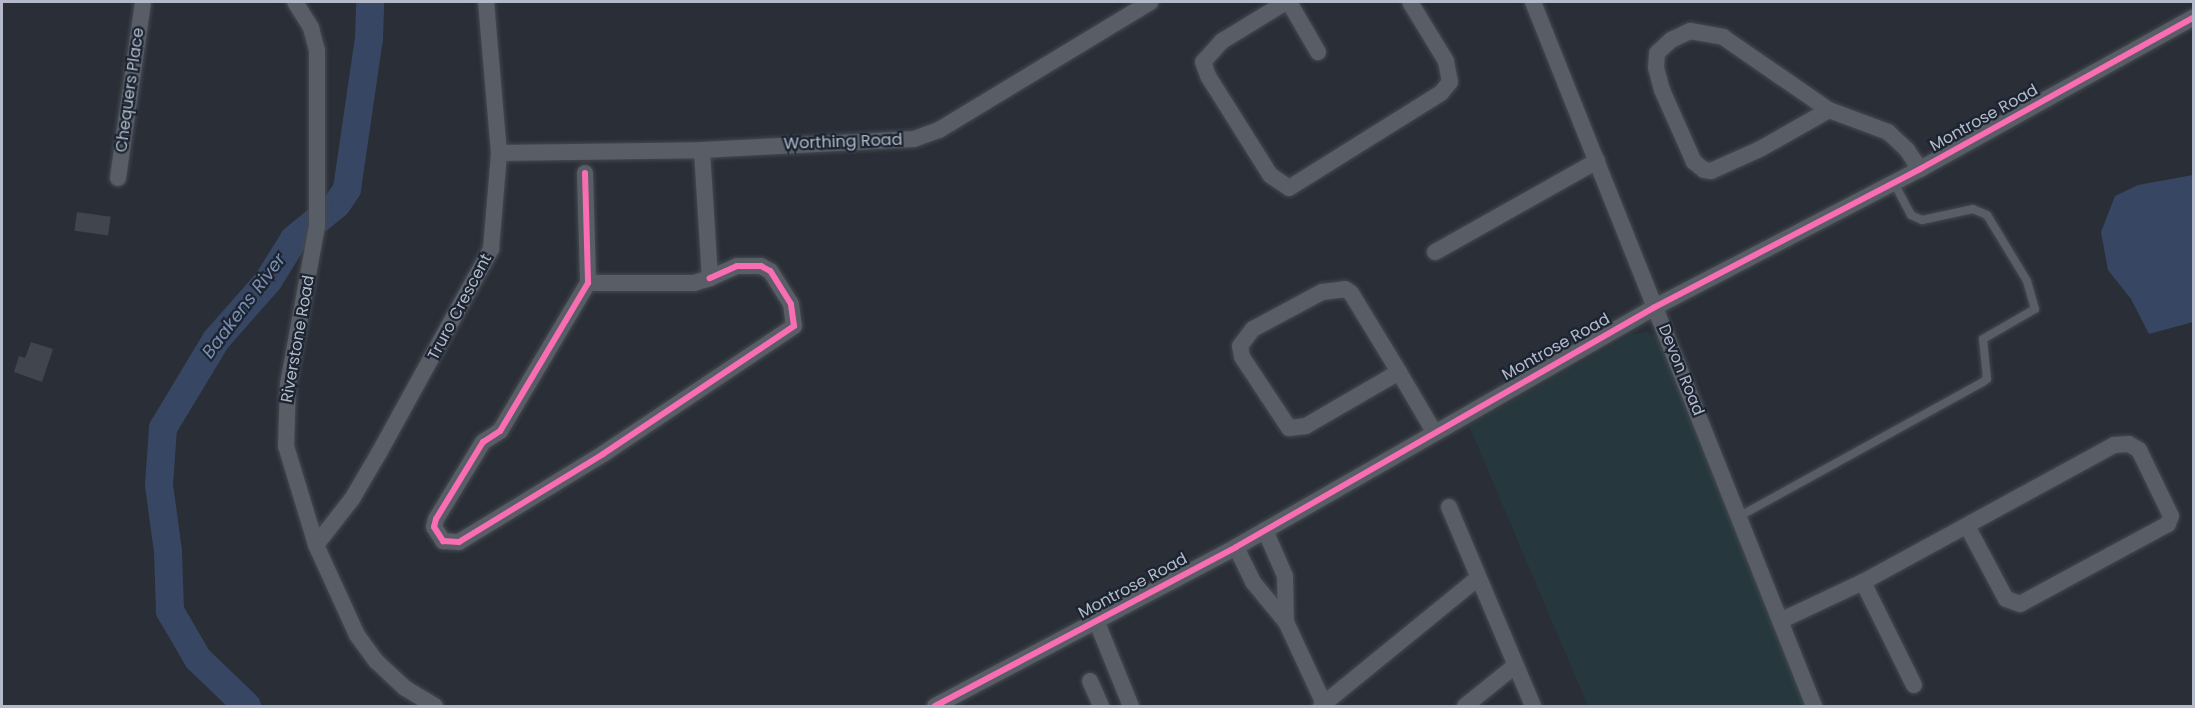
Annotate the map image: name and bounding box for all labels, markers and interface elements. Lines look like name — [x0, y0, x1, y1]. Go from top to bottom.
street label: Chequers Place — [112, 26, 148, 154]
street label: Montrose Road — [1927, 80, 2041, 156]
street label: Worthing Road — [783, 130, 903, 154]
water label: Baakens River — [198, 249, 290, 363]
street label: Truro Crescent — [424, 251, 496, 363]
street label: Riverstone Road — [277, 274, 319, 404]
street label: Montrose Road — [1499, 309, 1613, 385]
street label: Devon Road — [1654, 322, 1708, 418]
street label: Montrose Road — [1075, 549, 1191, 623]

